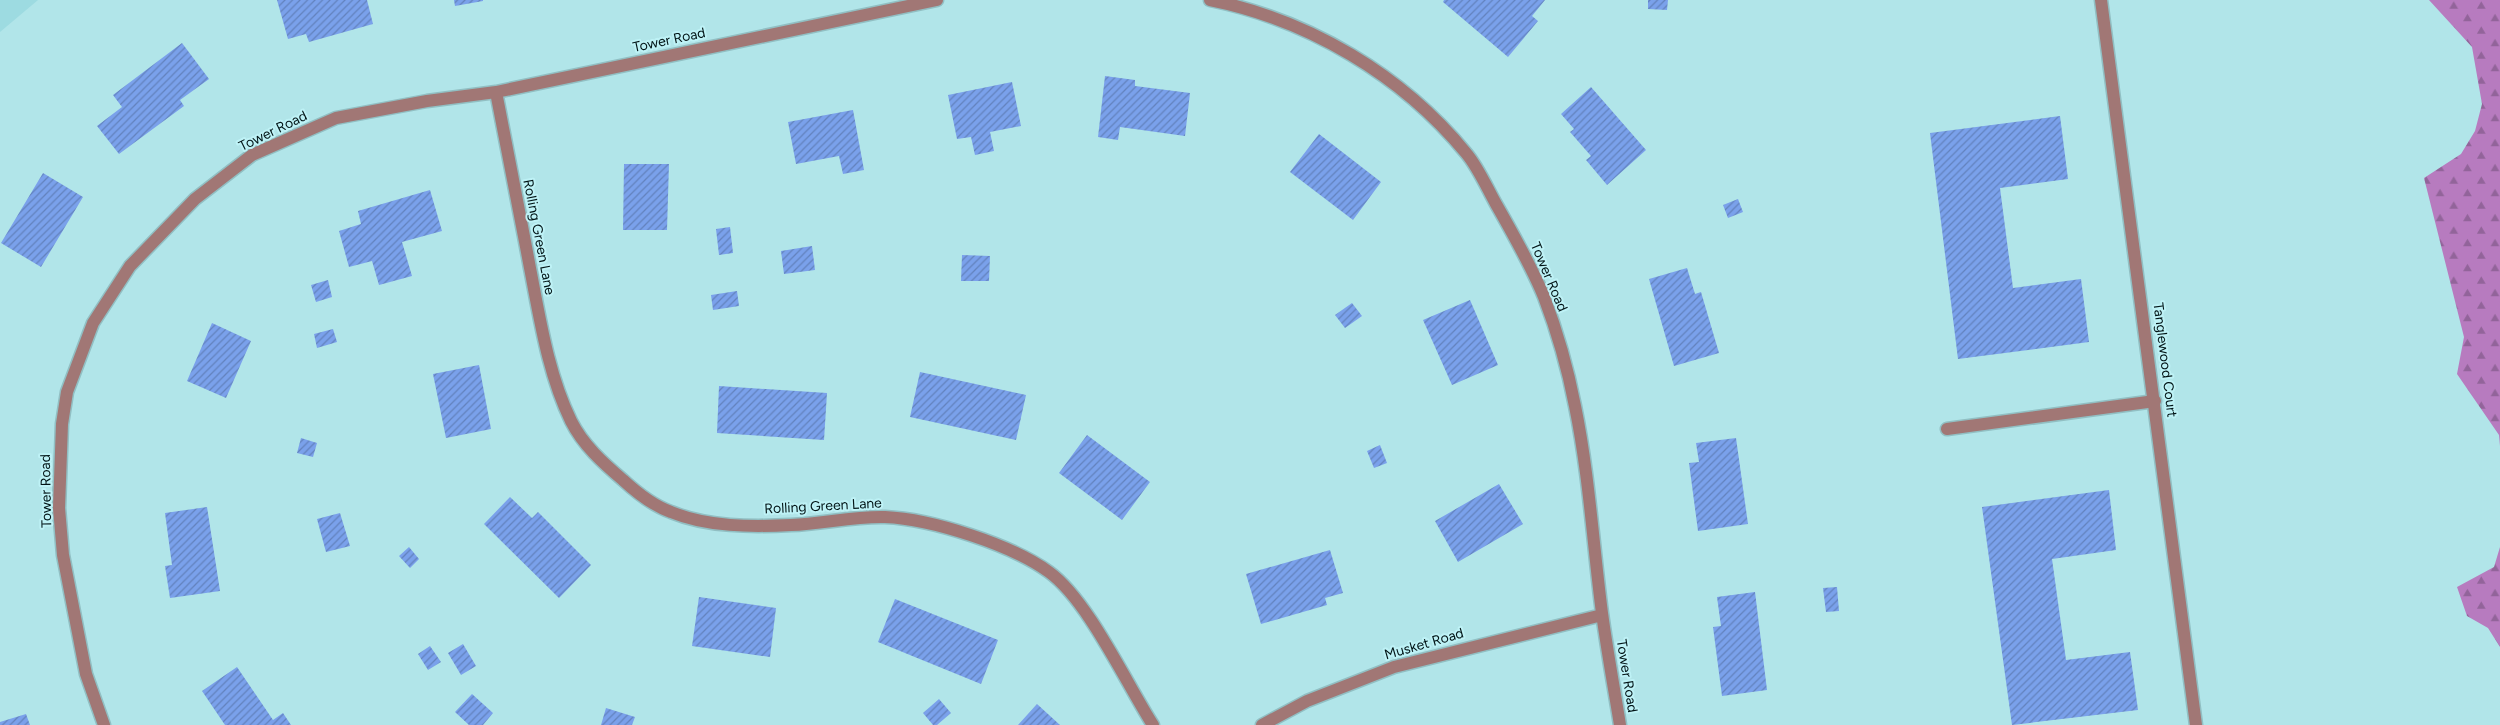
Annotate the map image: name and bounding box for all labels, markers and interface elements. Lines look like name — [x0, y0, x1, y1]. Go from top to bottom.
street label: Tower Road — [631, 24, 707, 56]
street label: Tower Road — [236, 107, 310, 155]
street label: Rolling Green Lane — [519, 178, 559, 297]
street label: Tower Road — [1527, 240, 1571, 314]
street label: Tanglewood Court — [2150, 302, 2180, 418]
street label: Tower Road — [37, 454, 55, 528]
street label: Rolling Green Lane — [764, 494, 883, 518]
street label: Musket Road — [1383, 625, 1465, 663]
street label: Tower Road — [1613, 638, 1641, 714]

